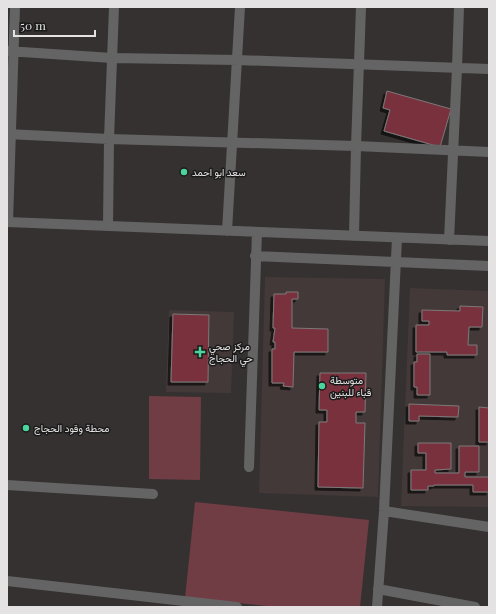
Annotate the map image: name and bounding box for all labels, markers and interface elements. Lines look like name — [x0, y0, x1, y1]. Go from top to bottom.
scale bar — [14, 12, 95, 38]
text: 50 m — [20, 17, 46, 33]
place label: سعد ابو احمد — [192, 165, 246, 179]
marker: سعد ابو احمد — [179, 167, 189, 177]
place label: مركز صحي حي الحجاج — [209, 339, 253, 367]
marker: مركز صحي حي الحجاج — [194, 346, 206, 358]
place label: متوسطة قباء للبنين — [330, 373, 372, 399]
marker: متوسطة قباء للبنين — [317, 381, 327, 391]
place label: محطة وقود الحجاج — [34, 421, 109, 435]
marker: محطة وقود الحجاج — [21, 423, 31, 433]

